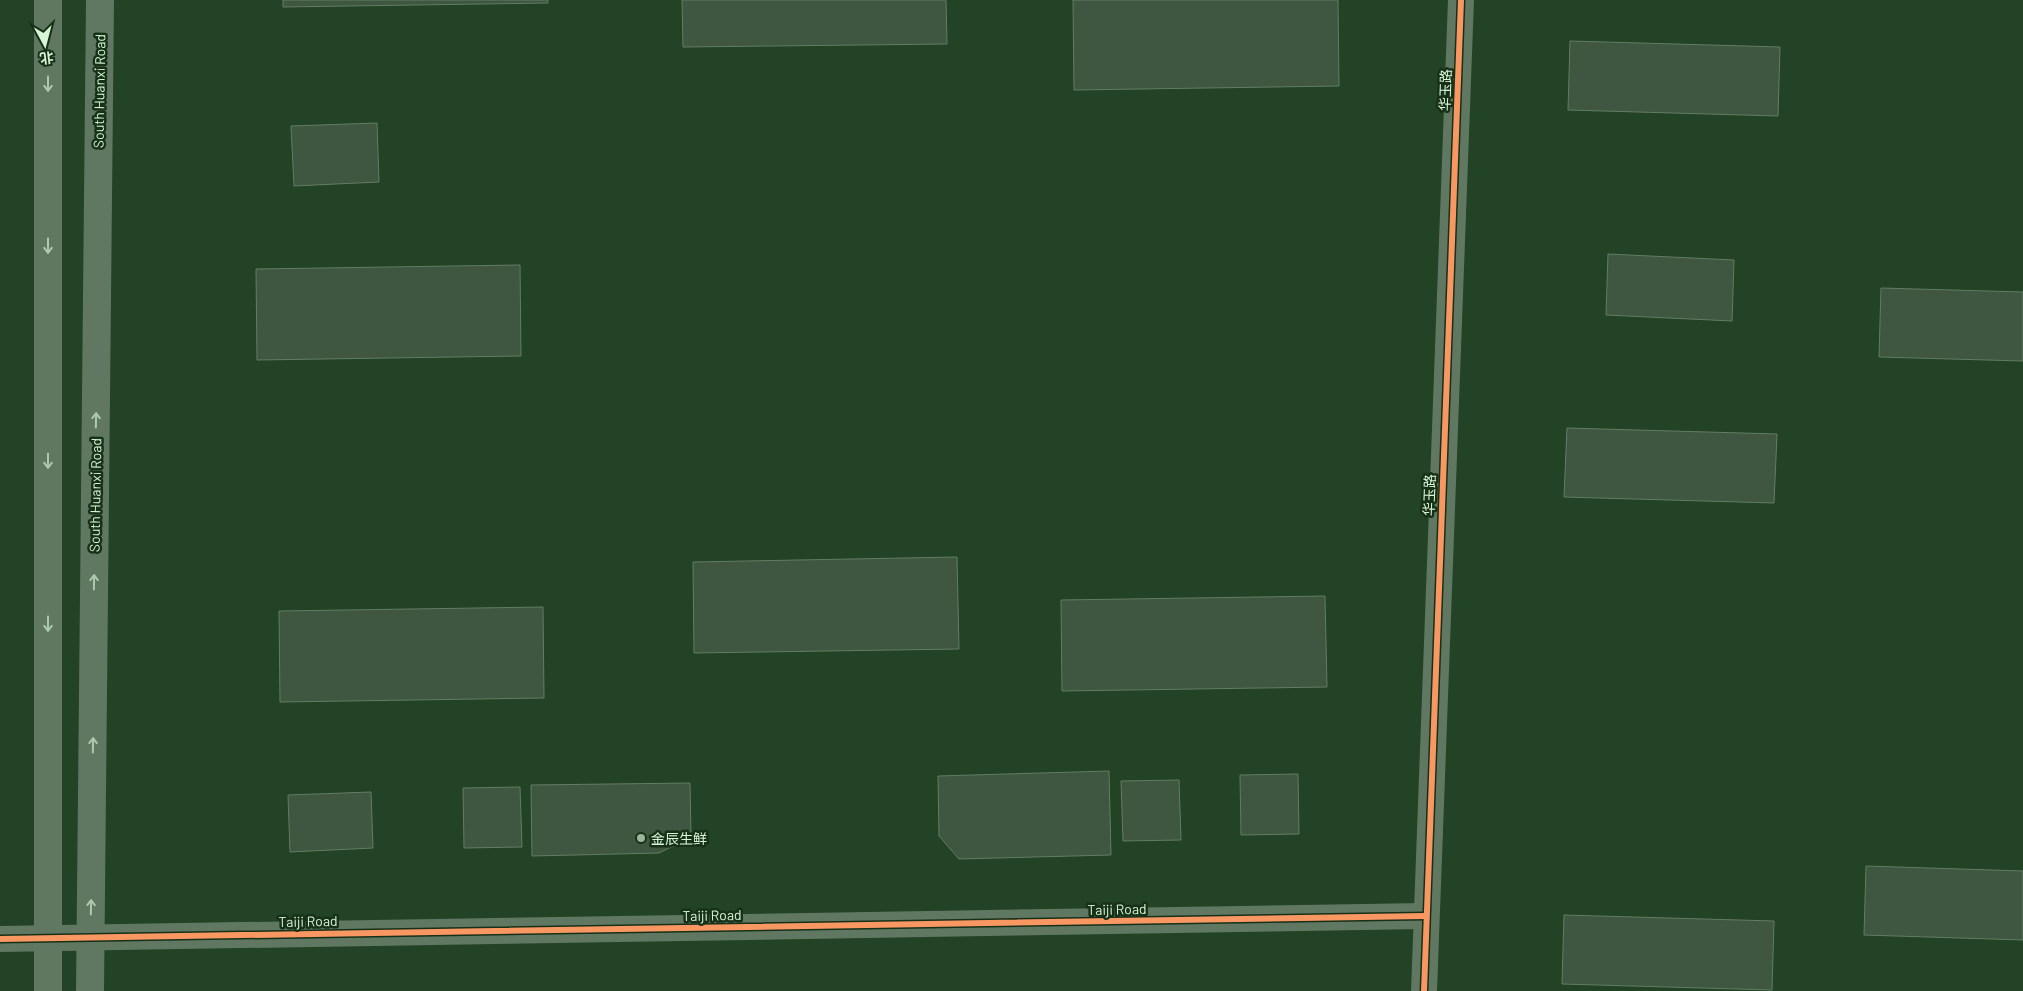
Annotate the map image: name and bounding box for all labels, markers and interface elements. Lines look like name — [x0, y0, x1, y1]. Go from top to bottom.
north arrow — [20, 20, 70, 70]
street label: South Huanxi Road — [90, 34, 108, 148]
text: 北 — [39, 49, 55, 68]
street label: 华玉路 — [1436, 69, 1454, 111]
one-way arrow — [43, 75, 53, 91]
one-way arrow — [43, 238, 53, 254]
one-way arrow — [91, 412, 101, 428]
street label: South Huanxi Road — [86, 438, 104, 552]
one-way arrow — [43, 452, 53, 469]
street label: 华玉路 — [1420, 474, 1438, 516]
one-way arrow — [89, 575, 99, 591]
one-way arrow — [43, 615, 53, 631]
one-way arrow — [88, 737, 97, 753]
place label: 金辰生鲜 — [651, 830, 707, 847]
marker: 金辰生鲜 — [635, 832, 647, 844]
one-way arrow — [86, 900, 96, 916]
street label: Taiji Road — [1087, 900, 1147, 918]
street label: Taiji Road — [682, 906, 742, 924]
street label: Taiji Road — [278, 912, 338, 930]

